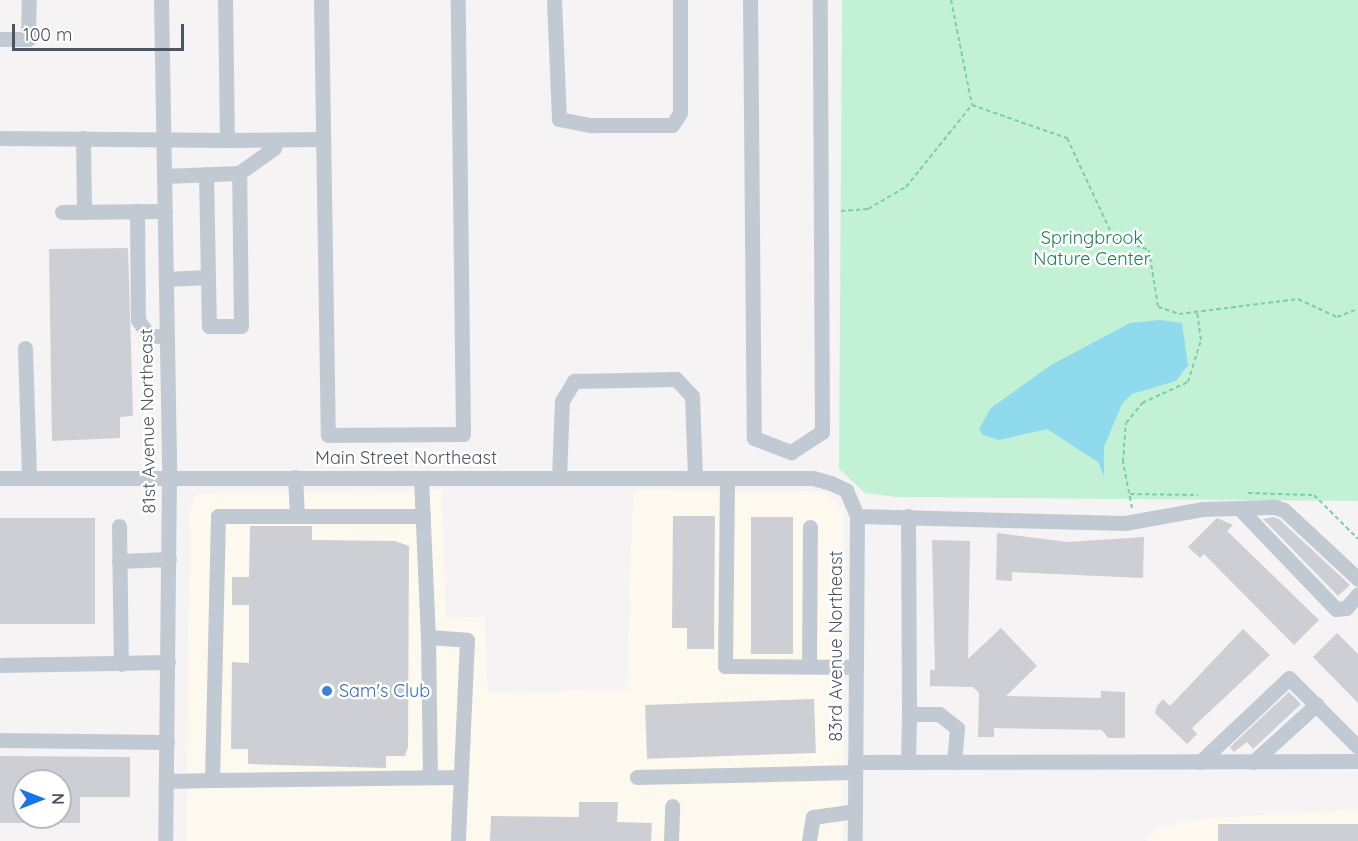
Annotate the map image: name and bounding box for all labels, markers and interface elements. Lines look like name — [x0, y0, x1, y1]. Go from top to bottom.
scale bar — [15, 12, 188, 50]
text: 100 m — [23, 23, 72, 46]
park label: Springbrook Nature Center — [1033, 228, 1151, 270]
street label: 81st Avenue Northeast — [136, 328, 160, 514]
street label: Main Street Northeast — [315, 447, 497, 469]
street label: 83rd Avenue Northeast — [825, 551, 847, 741]
place label: Sam's Club — [339, 680, 430, 702]
marker: Sam's Club — [320, 684, 334, 698]
north arrow — [12, 769, 72, 829]
text: N — [48, 793, 68, 805]

